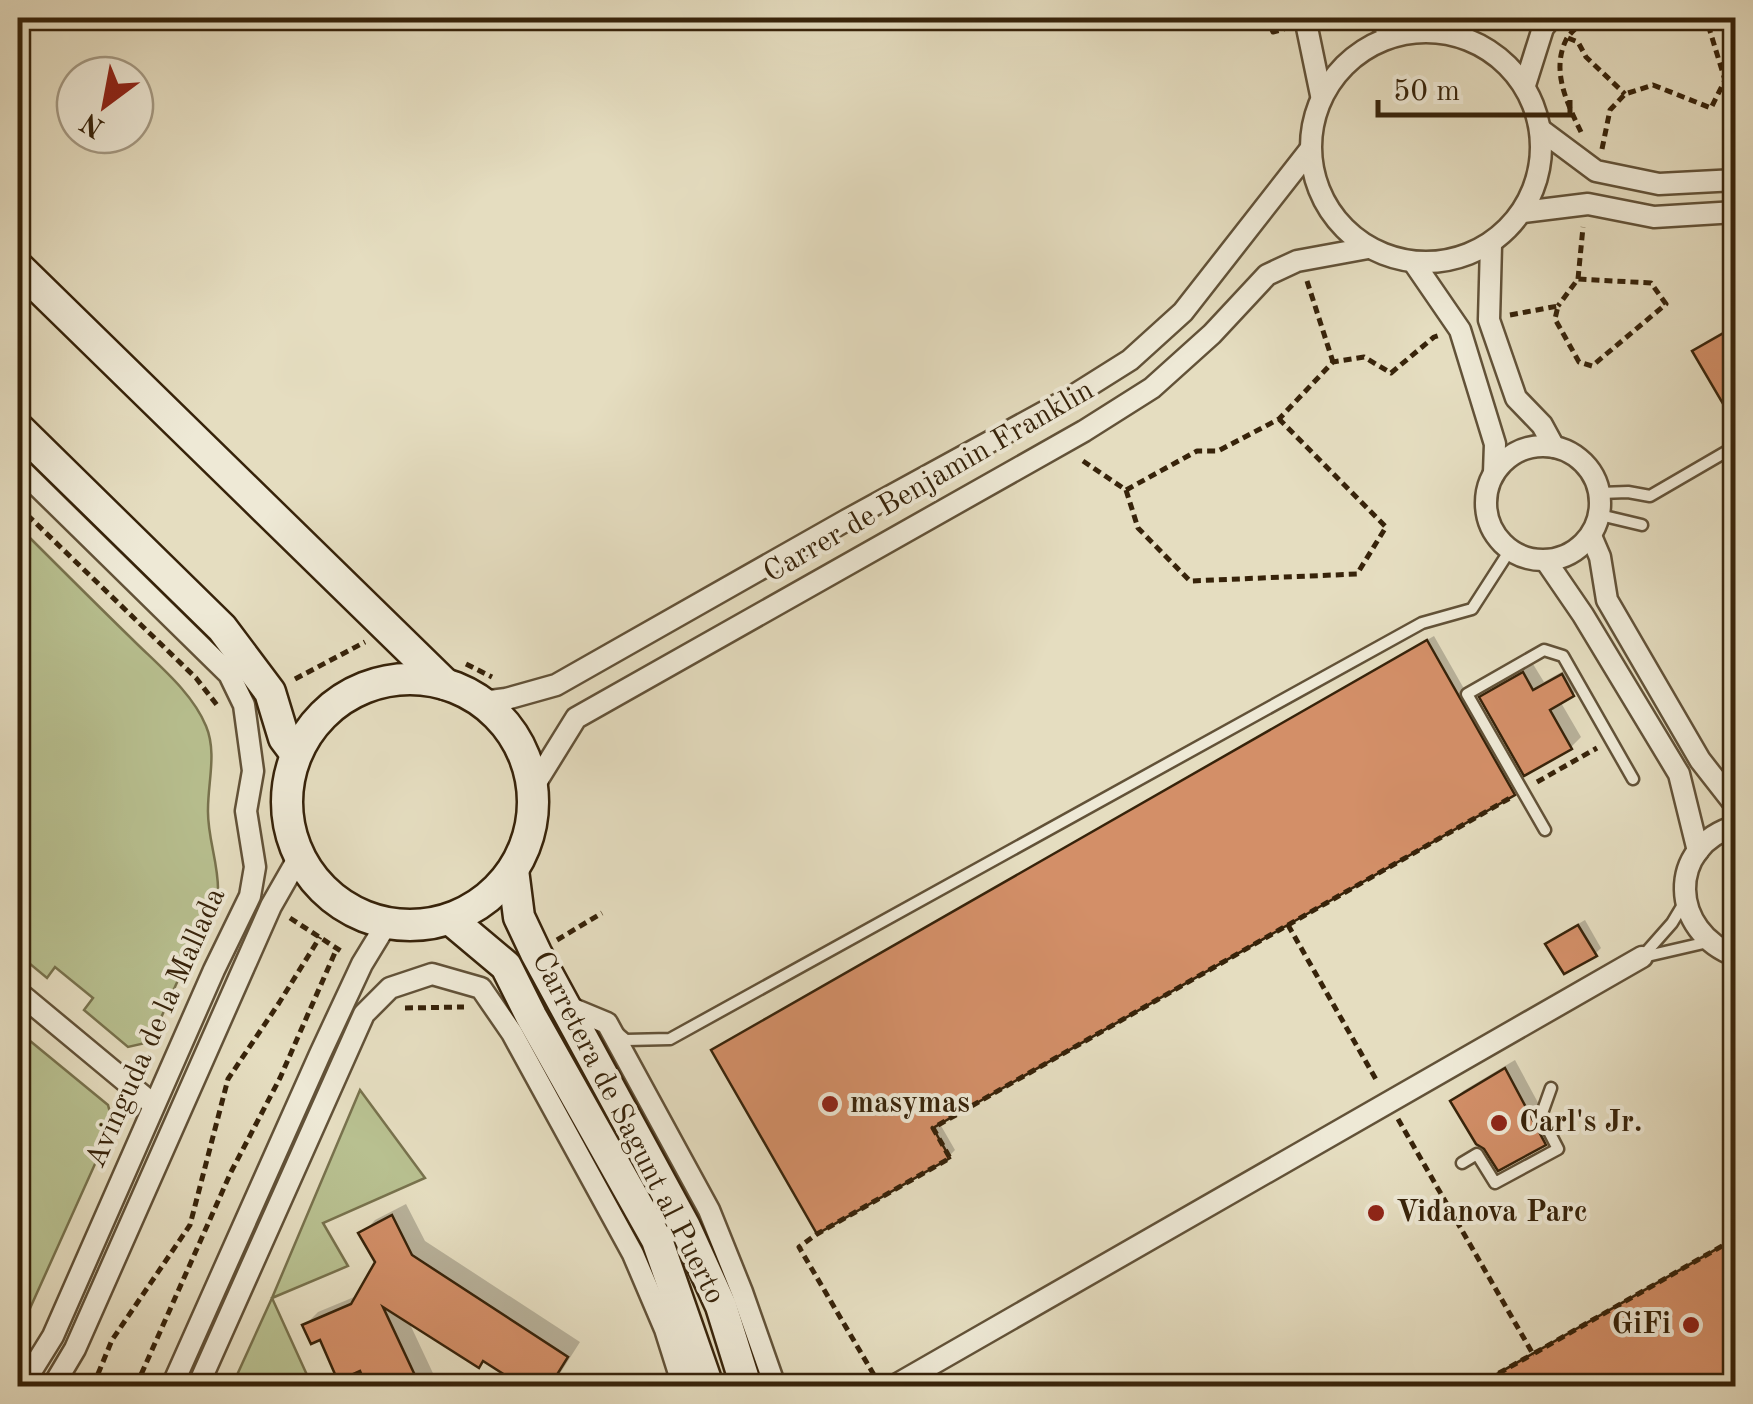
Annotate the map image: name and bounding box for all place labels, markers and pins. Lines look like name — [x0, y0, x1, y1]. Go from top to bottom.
place label: masymas — [850, 1089, 970, 1119]
marker: masymas — [819, 1093, 841, 1115]
place label: Carl's Jr. — [1519, 1108, 1642, 1138]
marker: Carl's Jr. — [1488, 1112, 1510, 1134]
place label: Vidanova Parc — [1396, 1198, 1588, 1228]
marker: Vidanova Parc — [1365, 1202, 1387, 1224]
place label: GiFi — [1612, 1310, 1671, 1340]
marker: GiFi — [1680, 1314, 1702, 1336]

